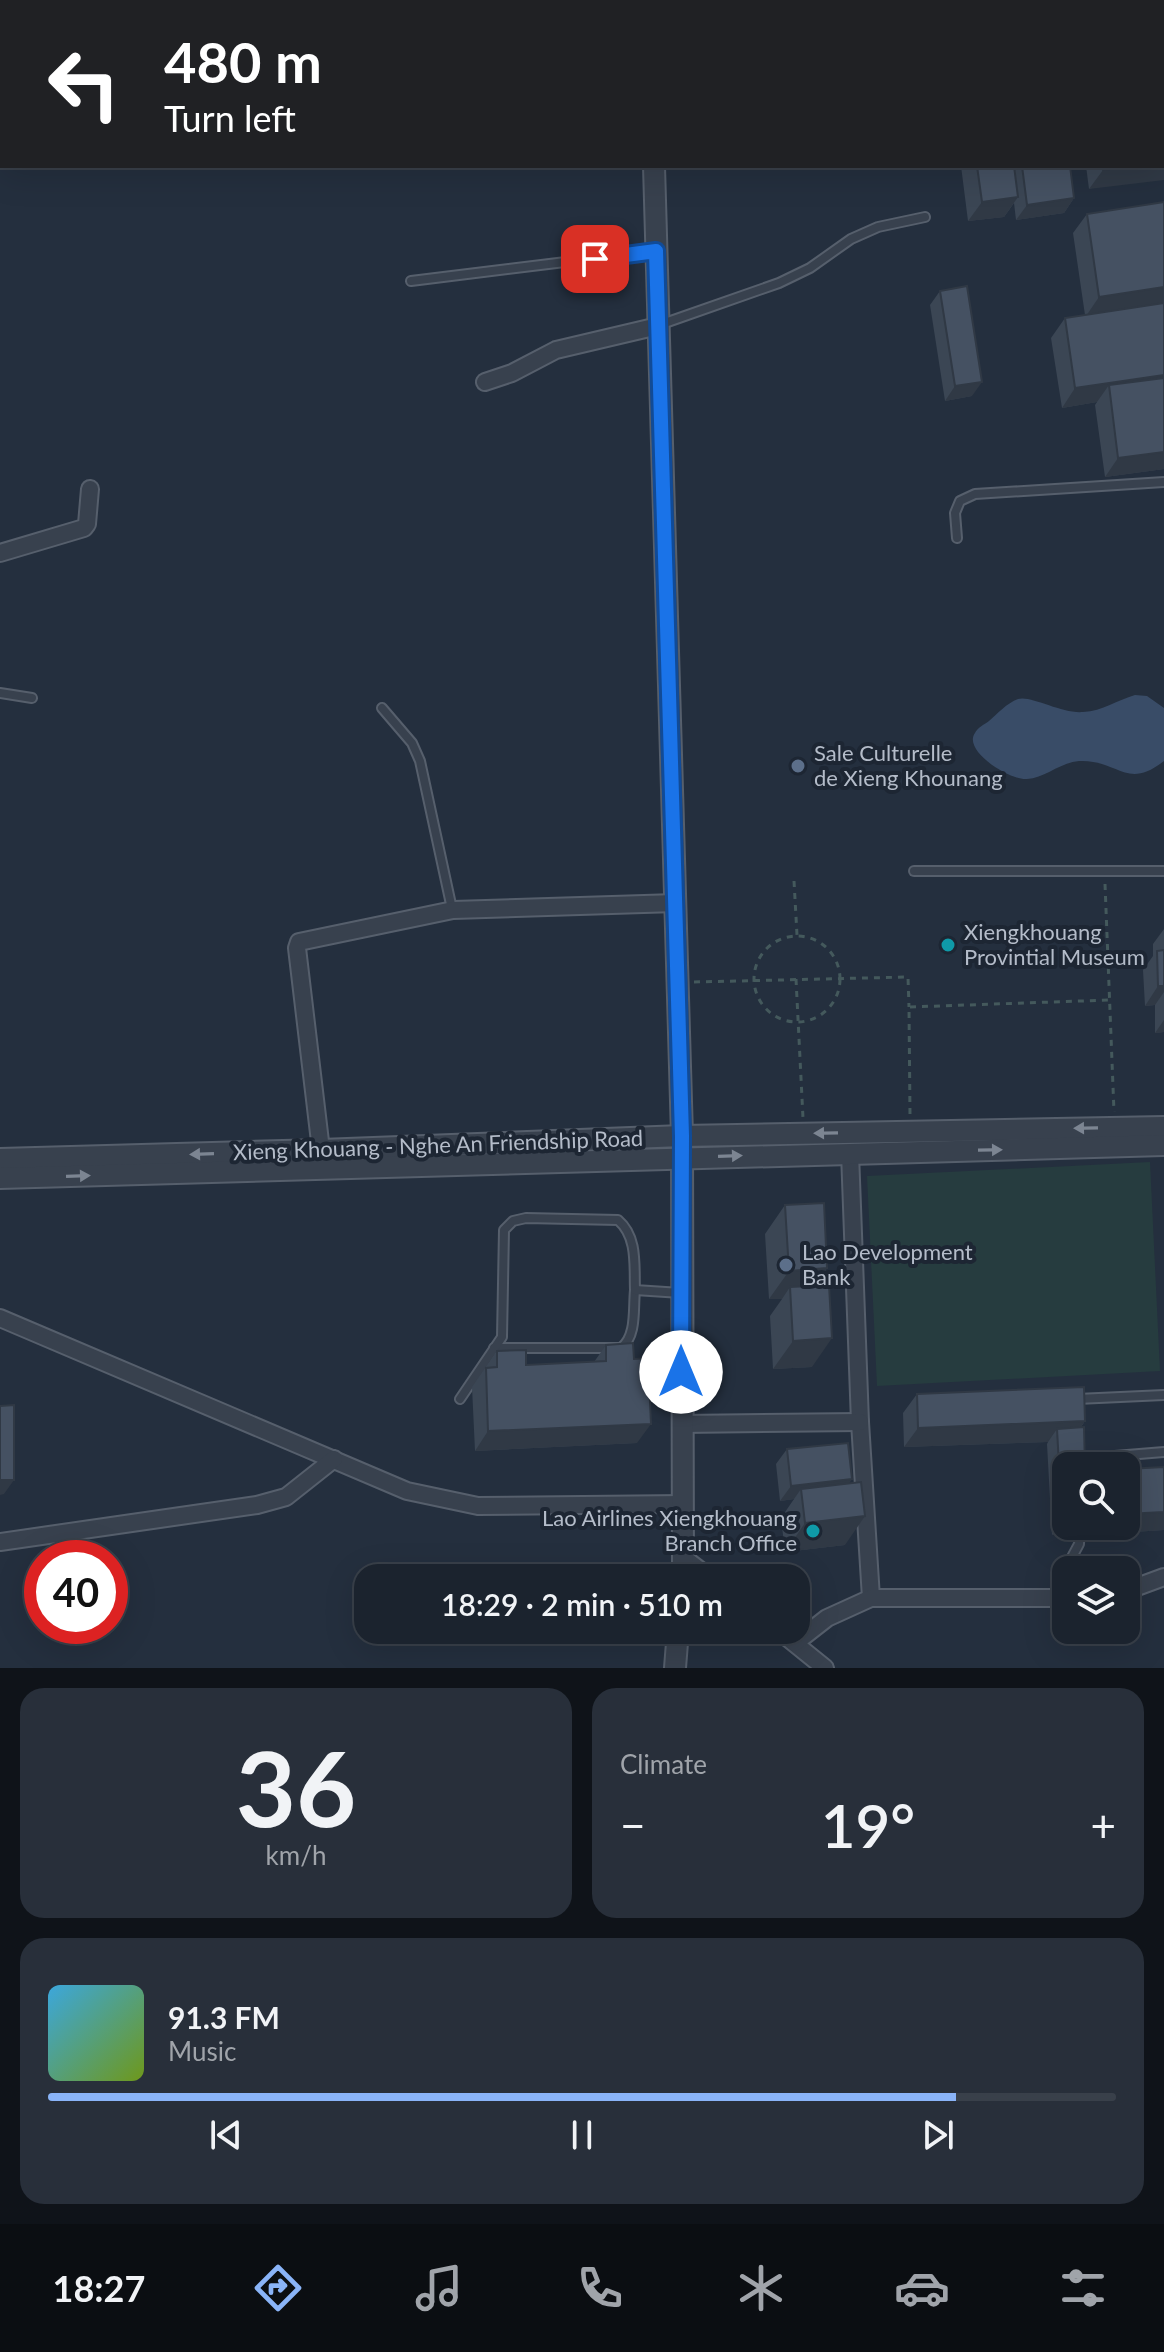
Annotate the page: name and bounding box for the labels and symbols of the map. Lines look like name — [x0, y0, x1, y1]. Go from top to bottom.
pin — [561, 225, 629, 293]
place label: Sale Culturelle de Xieng Khounang — [814, 739, 1003, 791]
marker: Sale Culturelle de Xieng Khounang — [789, 757, 807, 775]
place label: Xiengkhouang Provintial Museum — [964, 918, 1145, 970]
marker: Xiengkhouang Provintial Museum — [939, 936, 957, 954]
one-way arrow — [1073, 1122, 1098, 1135]
street label: Xieng Khouang - Nghe An Friendship Road — [232, 1124, 644, 1165]
one-way arrow — [813, 1127, 838, 1140]
one-way arrow — [978, 1143, 1003, 1156]
one-way arrow — [189, 1147, 214, 1160]
one-way arrow — [718, 1150, 743, 1163]
one-way arrow — [66, 1169, 91, 1182]
place label: Lao Development Bank — [802, 1238, 973, 1290]
marker: Lao Development Bank — [777, 1256, 795, 1274]
position arrow — [639, 1330, 723, 1414]
place label: Lao Airlines Xiengkhouang Branch Office — [542, 1504, 797, 1556]
marker: Lao Airlines Xiengkhouang Branch Office — [804, 1522, 822, 1540]
speed limit sign: 40 — [24, 1540, 128, 1644]

